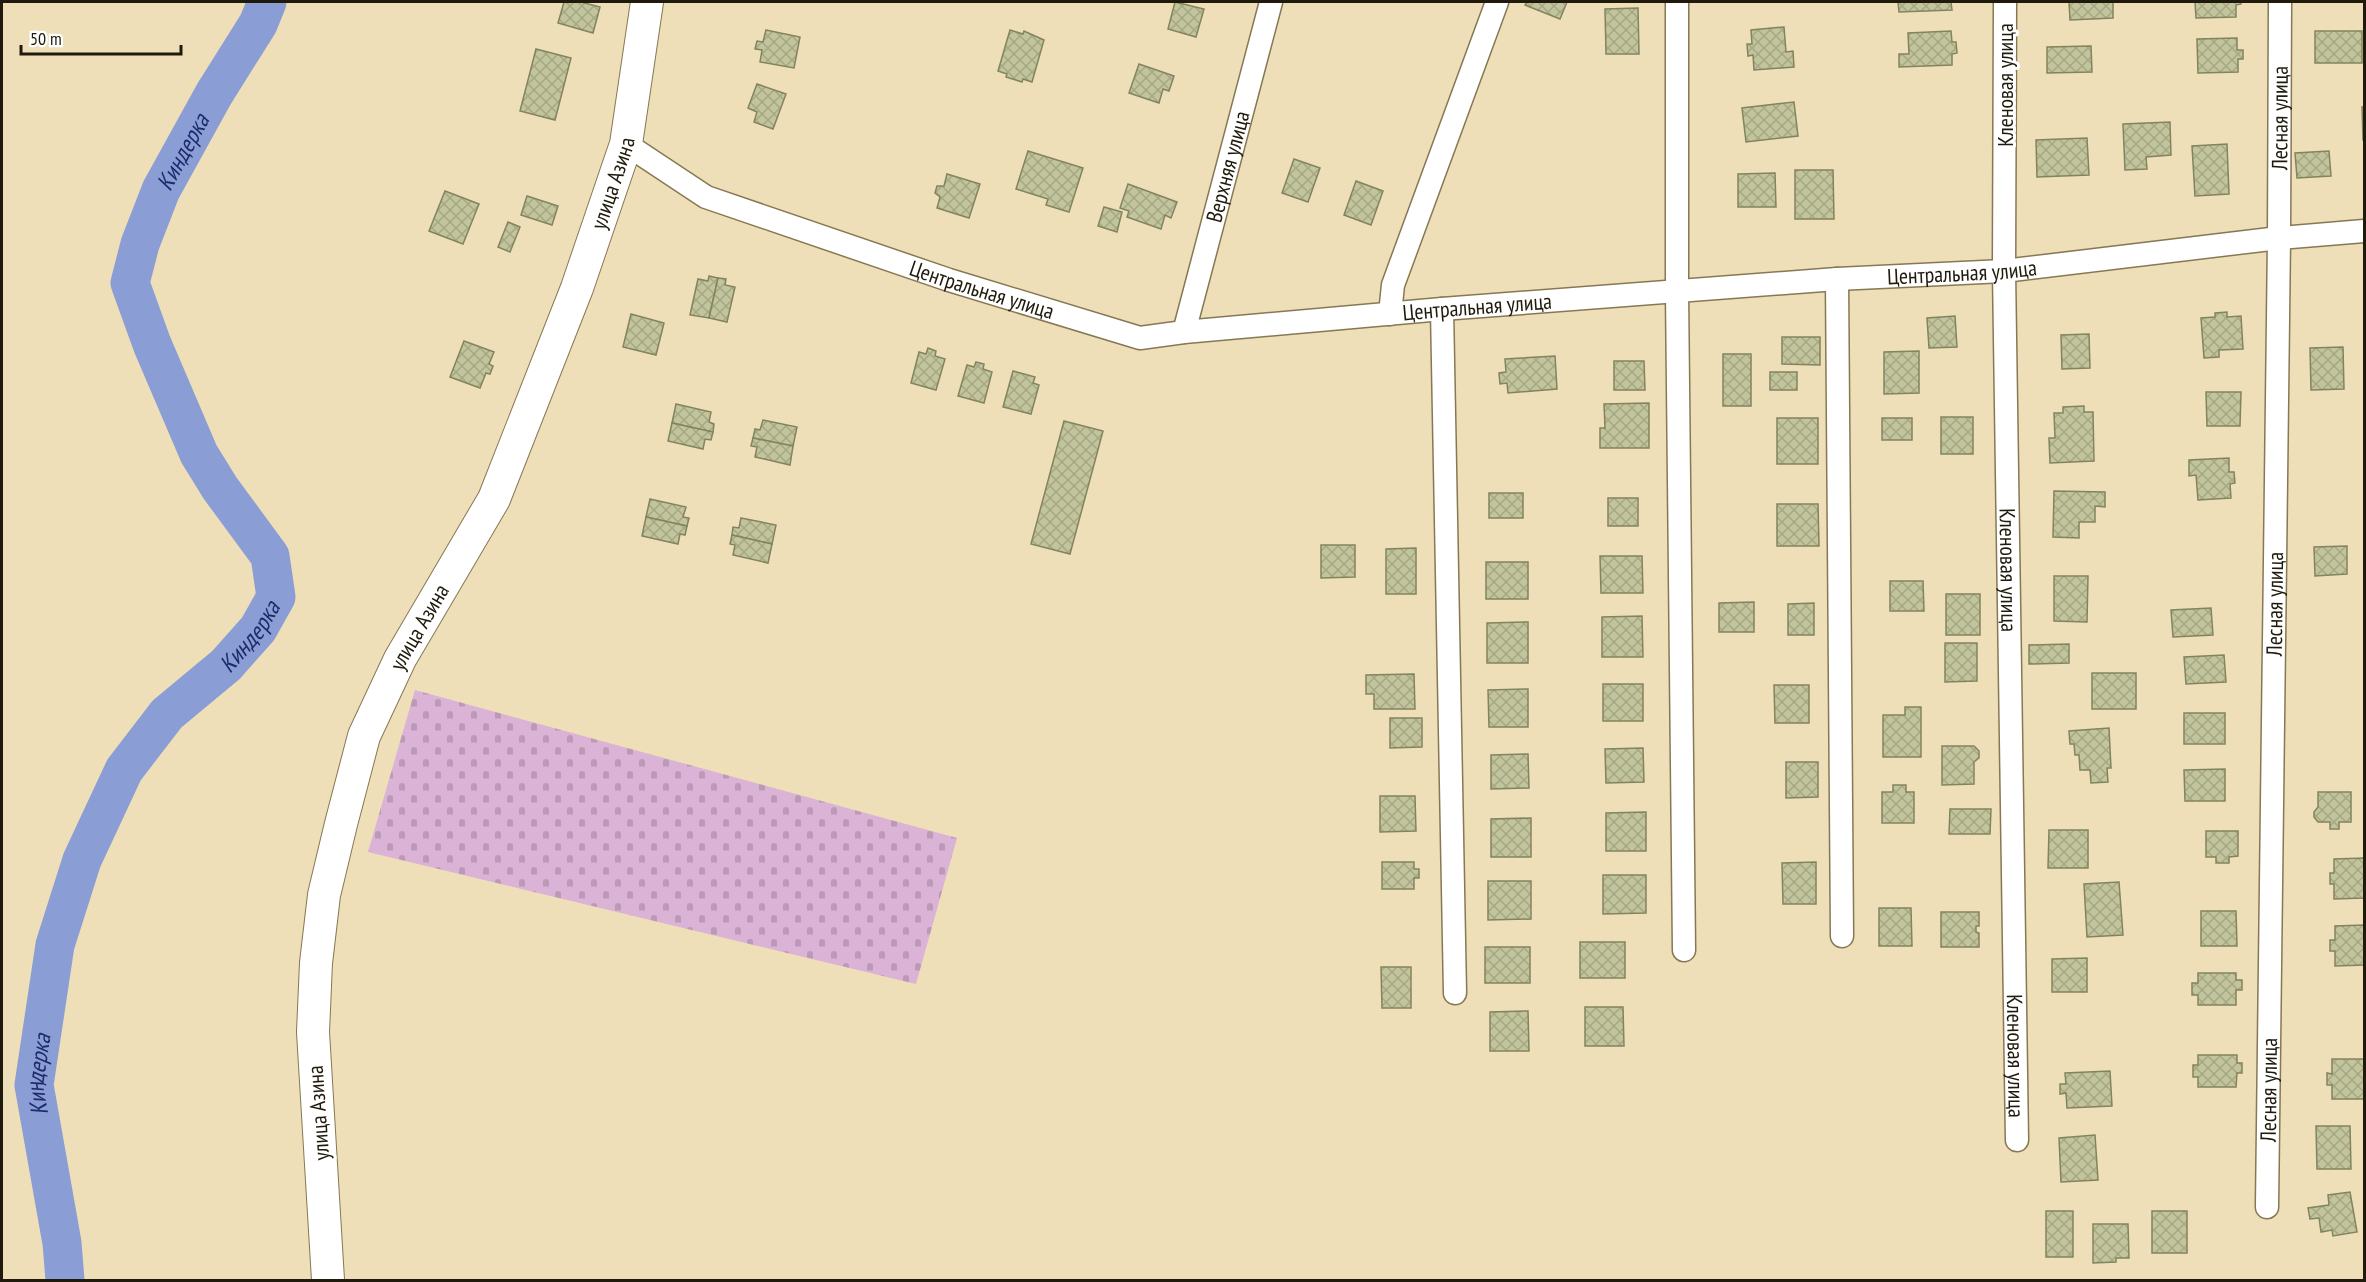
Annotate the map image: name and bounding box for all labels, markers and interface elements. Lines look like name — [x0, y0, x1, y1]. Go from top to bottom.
scale bar — [21, 18, 182, 56]
street label: Кленовая улица — [1991, 23, 2019, 147]
text: 50 m — [30, 27, 62, 50]
street label: Лесная улица — [2265, 66, 2294, 171]
water label: Киндерка — [149, 107, 216, 195]
street label: Верхняя улица — [1200, 108, 1256, 225]
street label: улица Азина — [584, 136, 641, 233]
street label: Центральная улица — [1886, 253, 2038, 291]
street label: Центральная улица — [906, 254, 1057, 325]
street label: Центральная улица — [1401, 287, 1553, 326]
street label: Кленовая улица — [1994, 508, 2023, 632]
street label: Лесная улица — [2260, 552, 2289, 657]
street label: улица Азина — [383, 579, 455, 675]
water label: Киндерка — [212, 594, 287, 678]
street label: Кленовая улица — [2001, 994, 2031, 1118]
water label: Киндерка — [18, 1030, 57, 1118]
street label: Лесная улица — [2254, 1038, 2283, 1143]
street label: улица Азина — [301, 1064, 335, 1162]

